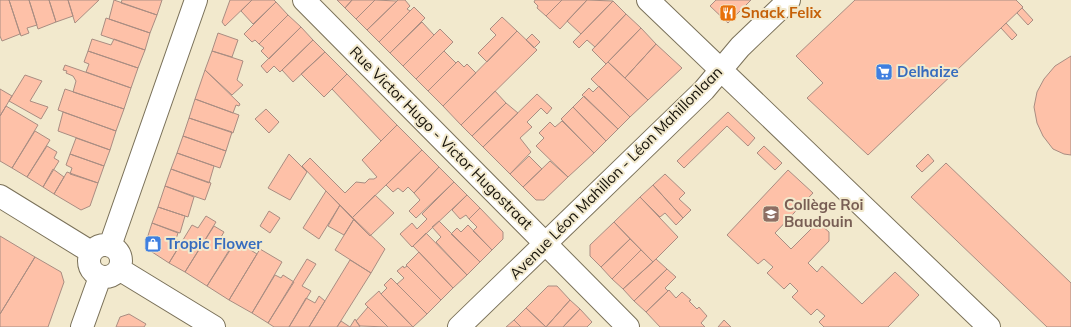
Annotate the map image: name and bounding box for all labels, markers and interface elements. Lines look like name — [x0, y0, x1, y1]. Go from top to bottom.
restaurant icon: Snack Felix — [718, 3, 738, 23]
place label: Snack Felix — [741, 3, 822, 22]
street label: Rue Victor Hugo - Victor Hugostraat — [346, 42, 537, 233]
street label: Avenue Léon Mahillon - Léon Mahillonlaan — [505, 62, 726, 283]
supermarket icon: Delhaize — [874, 62, 894, 82]
place label: Delhaize — [897, 62, 959, 81]
place label: Collège Roi Baudouin — [784, 195, 863, 231]
school or university icon: Collège Roi Baudouin — [761, 204, 781, 224]
shop icon: Tropic Flower — [143, 234, 163, 254]
place label: Tropic Flower — [166, 234, 262, 253]

